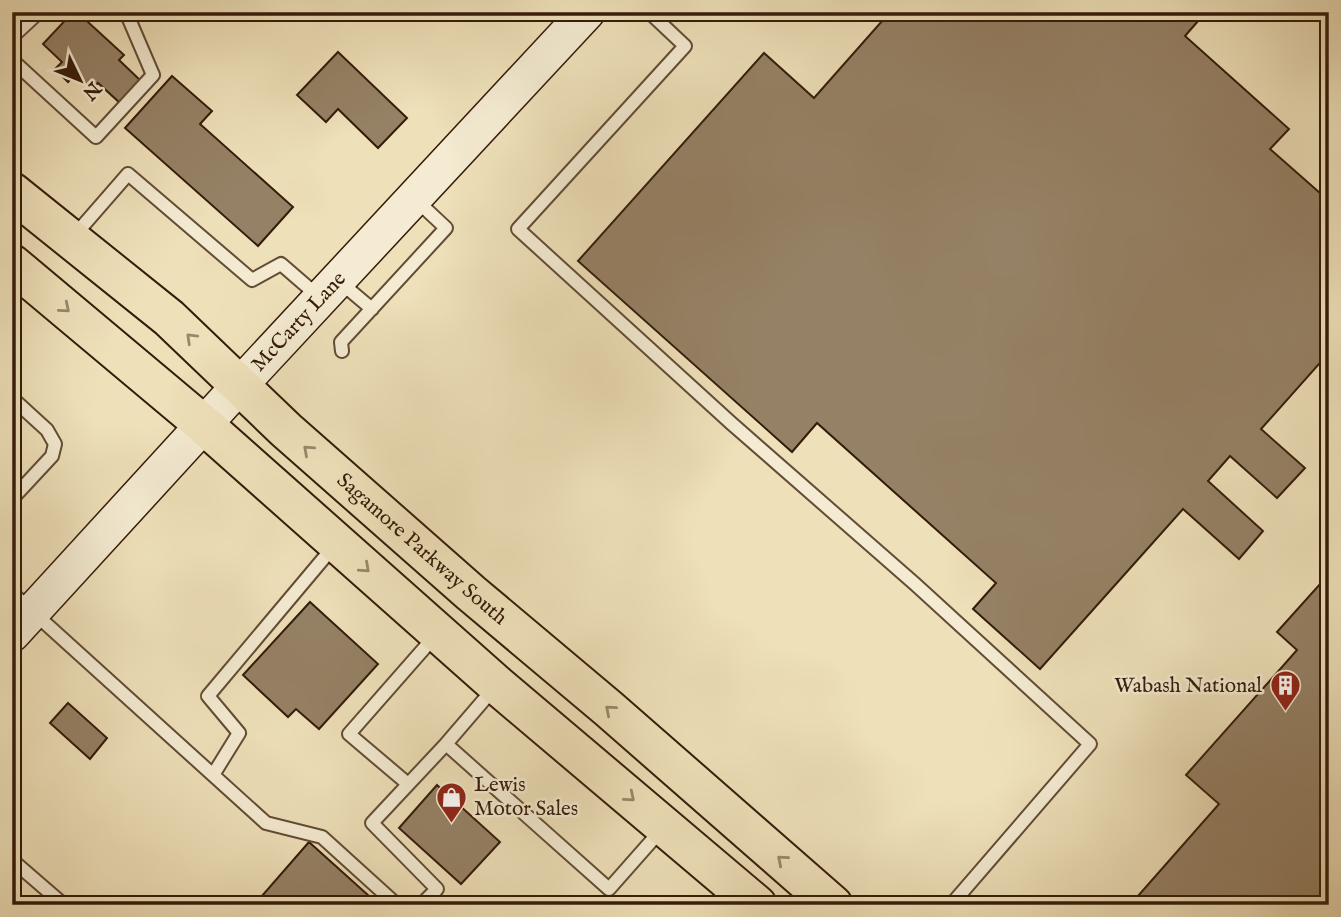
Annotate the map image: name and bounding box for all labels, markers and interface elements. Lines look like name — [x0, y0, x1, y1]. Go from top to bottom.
north arrow — [46, 46, 116, 116]
text: N — [76, 75, 106, 105]
street label: McCarty Lane — [246, 266, 352, 378]
one-way arrow — [57, 299, 69, 312]
one-way arrow — [186, 334, 199, 347]
one-way arrow — [304, 445, 317, 458]
street label: Sagamore Parkway South — [331, 467, 513, 631]
one-way arrow — [357, 560, 370, 573]
building icon: Wabash National — [1268, 669, 1302, 713]
place label: Wabash National — [1114, 673, 1262, 700]
one-way arrow — [606, 706, 619, 718]
place label: Lewis Motor Sales — [474, 772, 578, 823]
shop icon: Lewis Motor Sales — [434, 780, 468, 824]
one-way arrow — [622, 789, 635, 801]
one-way arrow — [777, 856, 790, 868]

